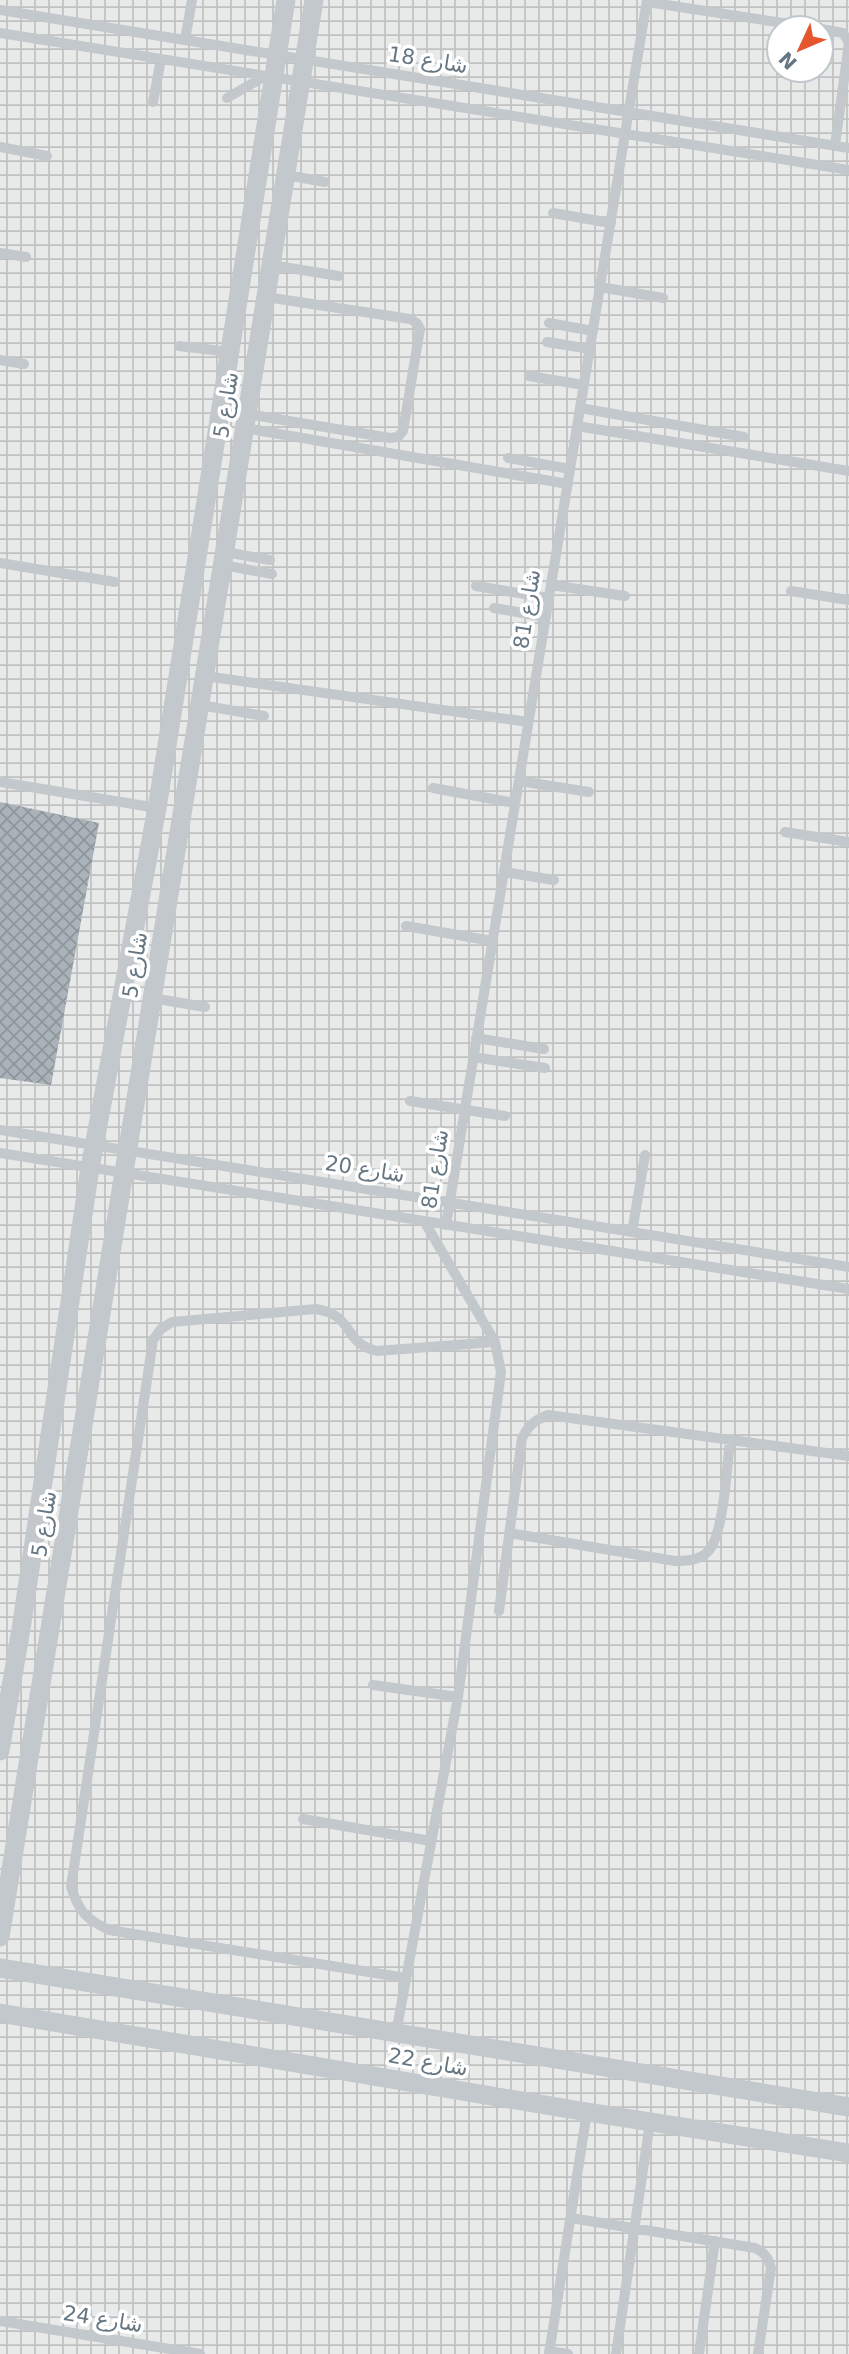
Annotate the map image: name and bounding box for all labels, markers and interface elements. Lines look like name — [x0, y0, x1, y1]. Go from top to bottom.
north arrow — [765, 14, 835, 84]
street label: شارع 18 — [387, 42, 469, 78]
text: N — [774, 47, 801, 74]
street label: شارع 5 — [209, 370, 243, 440]
street label: شارع 81 — [509, 568, 545, 650]
street label: شارع 5 — [118, 930, 152, 1000]
street label: شارع 81 — [417, 1128, 453, 1210]
street label: شارع 20 — [324, 1151, 406, 1187]
street label: شارع 5 — [27, 1489, 61, 1559]
street label: شارع 22 — [386, 2043, 470, 2081]
street label: شارع 24 — [62, 2301, 144, 2337]

